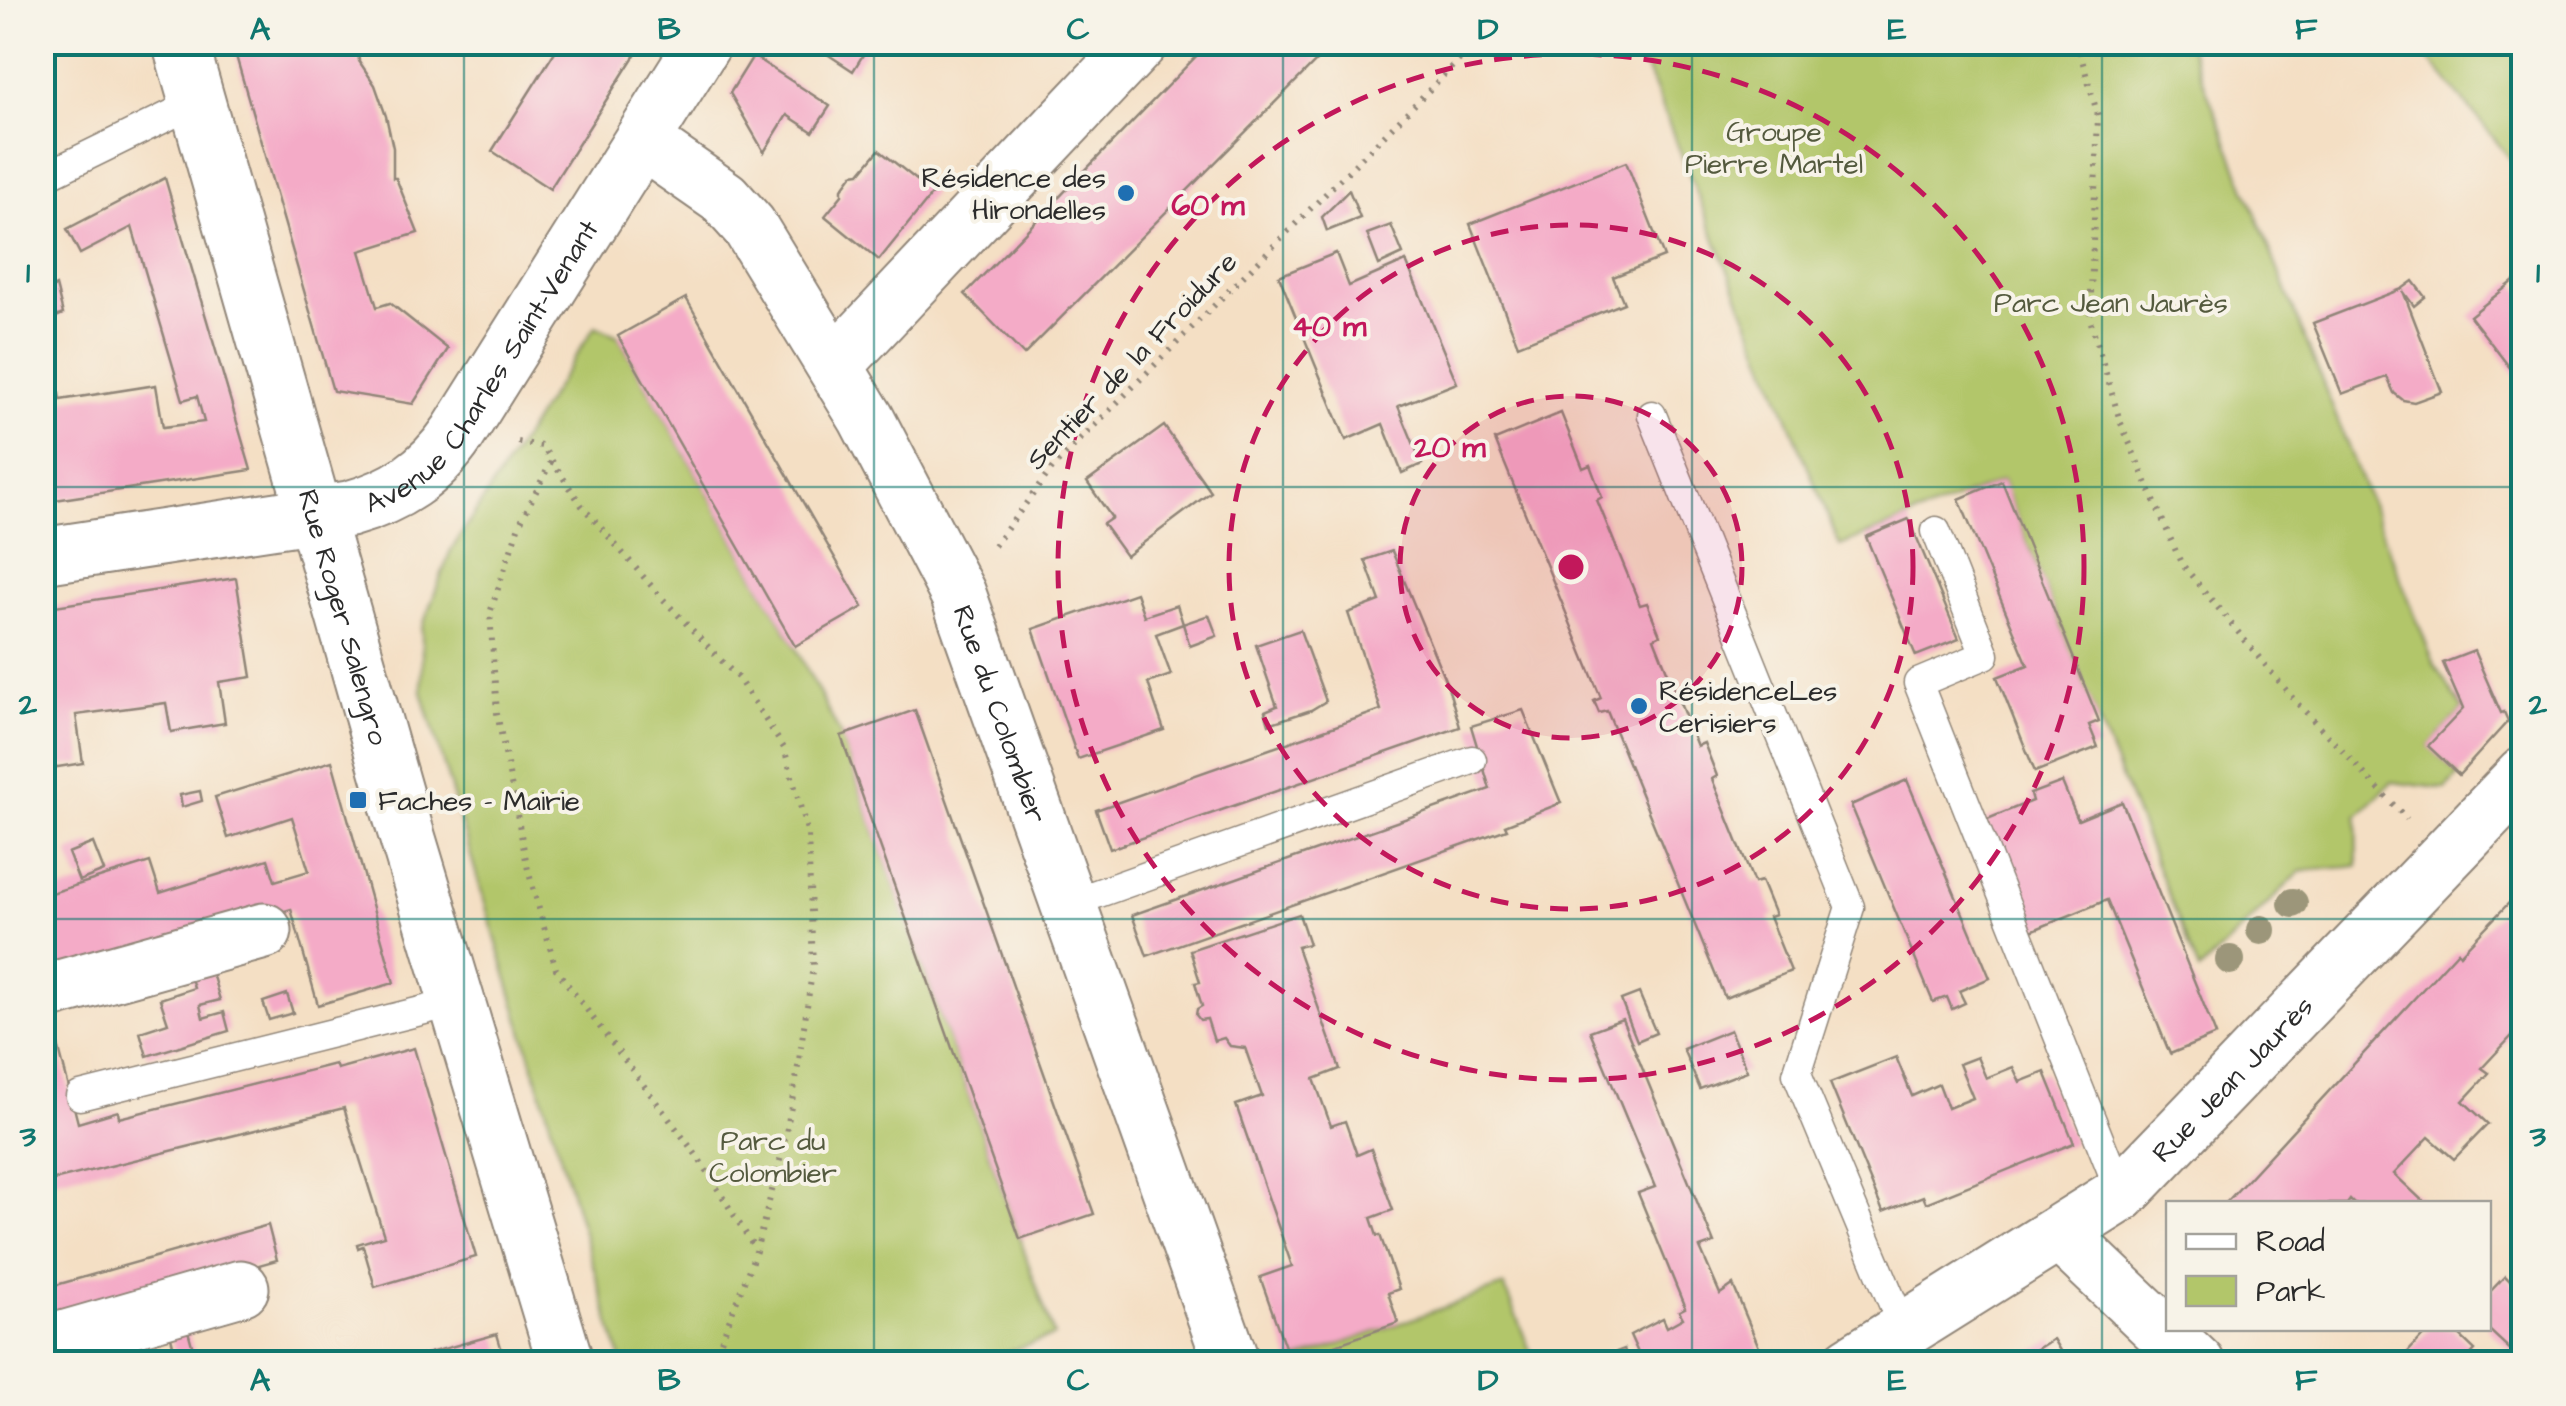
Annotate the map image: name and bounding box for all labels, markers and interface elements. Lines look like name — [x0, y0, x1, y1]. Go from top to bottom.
text: A — [250, 7, 271, 52]
text: B — [658, 7, 681, 52]
text: C — [1067, 7, 1090, 52]
text: D — [1478, 7, 1499, 52]
text: E — [1888, 7, 1907, 52]
text: F — [2295, 7, 2318, 52]
park label: Groupe Pierre Martel — [1685, 113, 1863, 184]
place label: Résidence des Hirondelles — [921, 159, 1106, 230]
marker: Résidence des Hirondelles — [1115, 182, 1137, 204]
text: 60 m — [1171, 185, 1245, 227]
street label: Avenue Charles Saint-Venant — [359, 212, 609, 523]
street label: Sentier de la Froidure — [1018, 244, 1247, 479]
text: 1 — [26, 250, 30, 295]
text: 1 — [2536, 250, 2540, 295]
park label: Parc Jean Jaurès — [1994, 284, 2228, 323]
text: 40 m — [1292, 306, 1367, 348]
text: 20 m — [1413, 427, 1486, 469]
street label: Rue Roger Salengro — [288, 485, 398, 750]
centre of rings — [1553, 549, 1589, 585]
street label: Rue du Colombier — [943, 600, 1056, 828]
place label: RésidenceLes Cerisiers — [1659, 672, 1837, 743]
text: 2 — [18, 682, 38, 727]
text: 2 — [2528, 682, 2548, 727]
marker: RésidenceLes Cerisiers — [1628, 695, 1650, 717]
place label: Faches – Mairie — [378, 782, 580, 821]
marker: Faches – Mairie — [347, 789, 369, 811]
street label: Rue Jean Jaurès — [2143, 988, 2323, 1172]
text: 3 — [19, 1114, 37, 1159]
text: 3 — [2529, 1114, 2547, 1159]
park label: Parc du Colombier — [709, 1122, 837, 1193]
legend — [2166, 1201, 2491, 1331]
text: Road — [2256, 1221, 2325, 1263]
text: Park — [2256, 1271, 2325, 1313]
text: A — [250, 1358, 271, 1403]
text: B — [658, 1358, 681, 1403]
text: C — [1067, 1358, 1090, 1403]
text: D — [1478, 1358, 1499, 1403]
text: E — [1888, 1358, 1907, 1403]
text: F — [2295, 1358, 2318, 1403]

